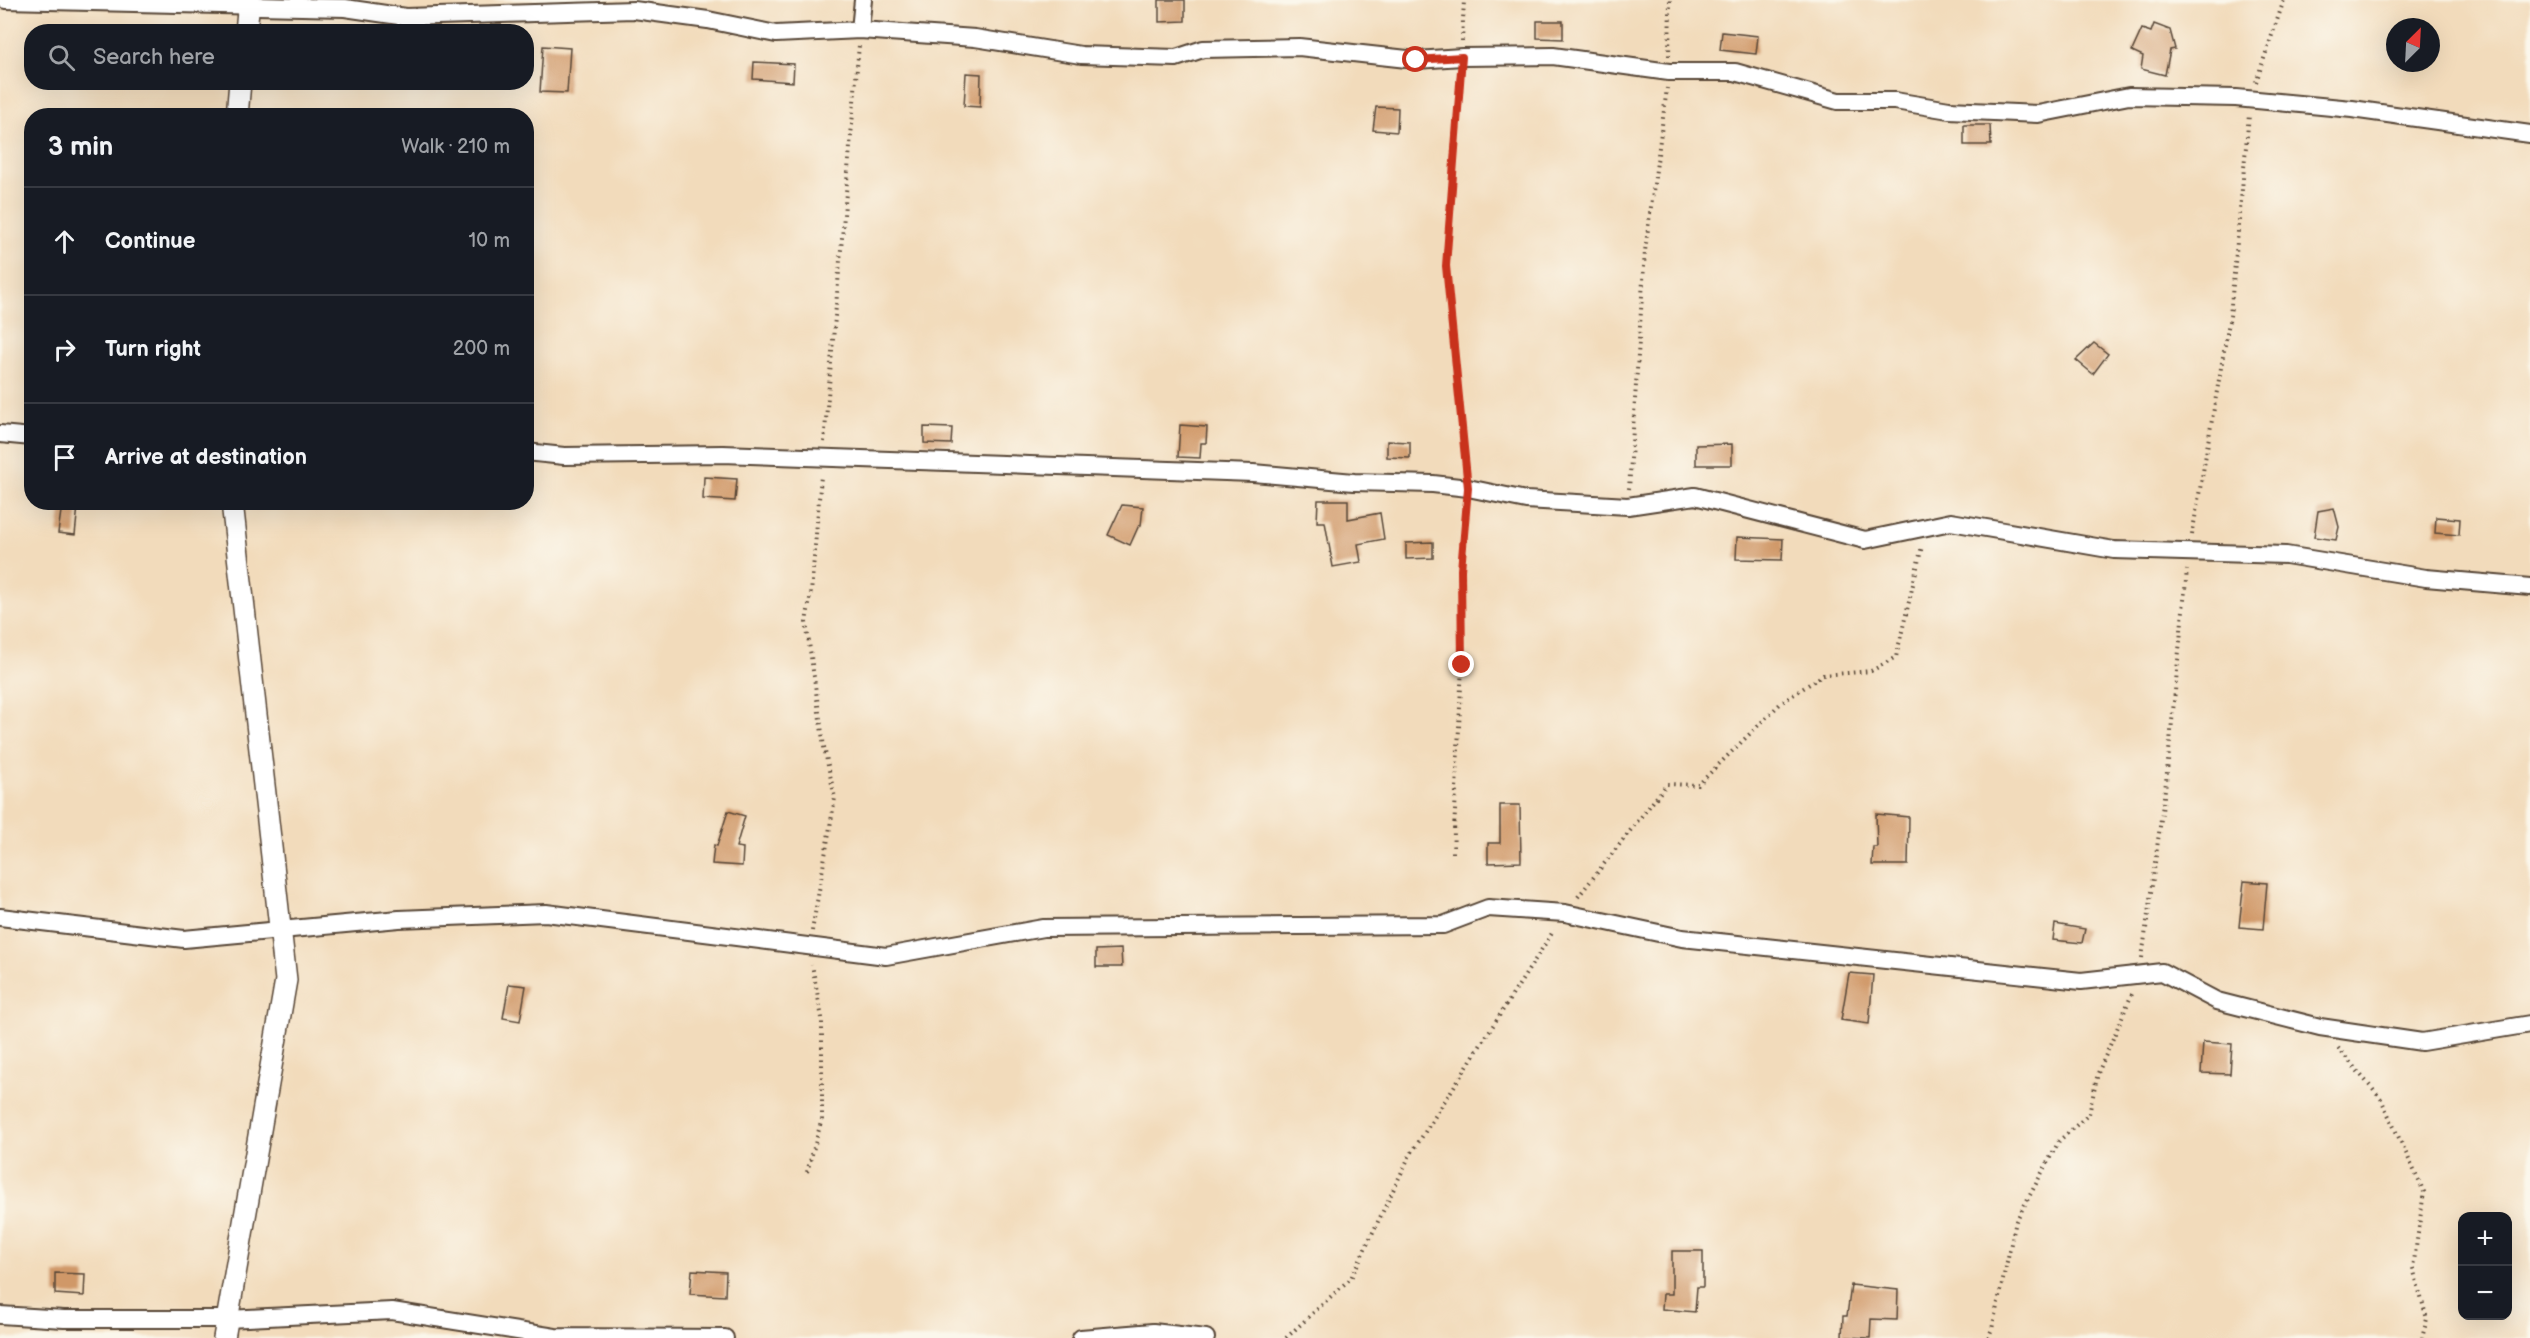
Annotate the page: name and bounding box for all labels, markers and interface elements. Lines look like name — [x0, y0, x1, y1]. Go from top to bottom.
north arrow — [2386, 18, 2440, 72]
search box — [24, 24, 534, 90]
icon: search — [45, 41, 78, 74]
text: Search here — [93, 44, 215, 71]
route start — [1402, 46, 1428, 72]
text: 3 min — [48, 132, 113, 163]
text: Walk · 210 m — [401, 135, 510, 159]
icon: ahead — [48, 225, 81, 258]
text: Continue — [105, 228, 195, 255]
text: 10 m — [469, 229, 510, 253]
icon: right — [48, 333, 81, 366]
text: Turn right — [105, 336, 201, 363]
text: 200 m — [453, 337, 510, 361]
icon: arrive — [48, 441, 81, 474]
text: Arrive at destination — [105, 444, 307, 471]
route end — [1448, 651, 1474, 677]
map controls — [2458, 1212, 2512, 1320]
button: + — [2458, 1212, 2512, 1266]
button: − — [2458, 1266, 2512, 1320]

